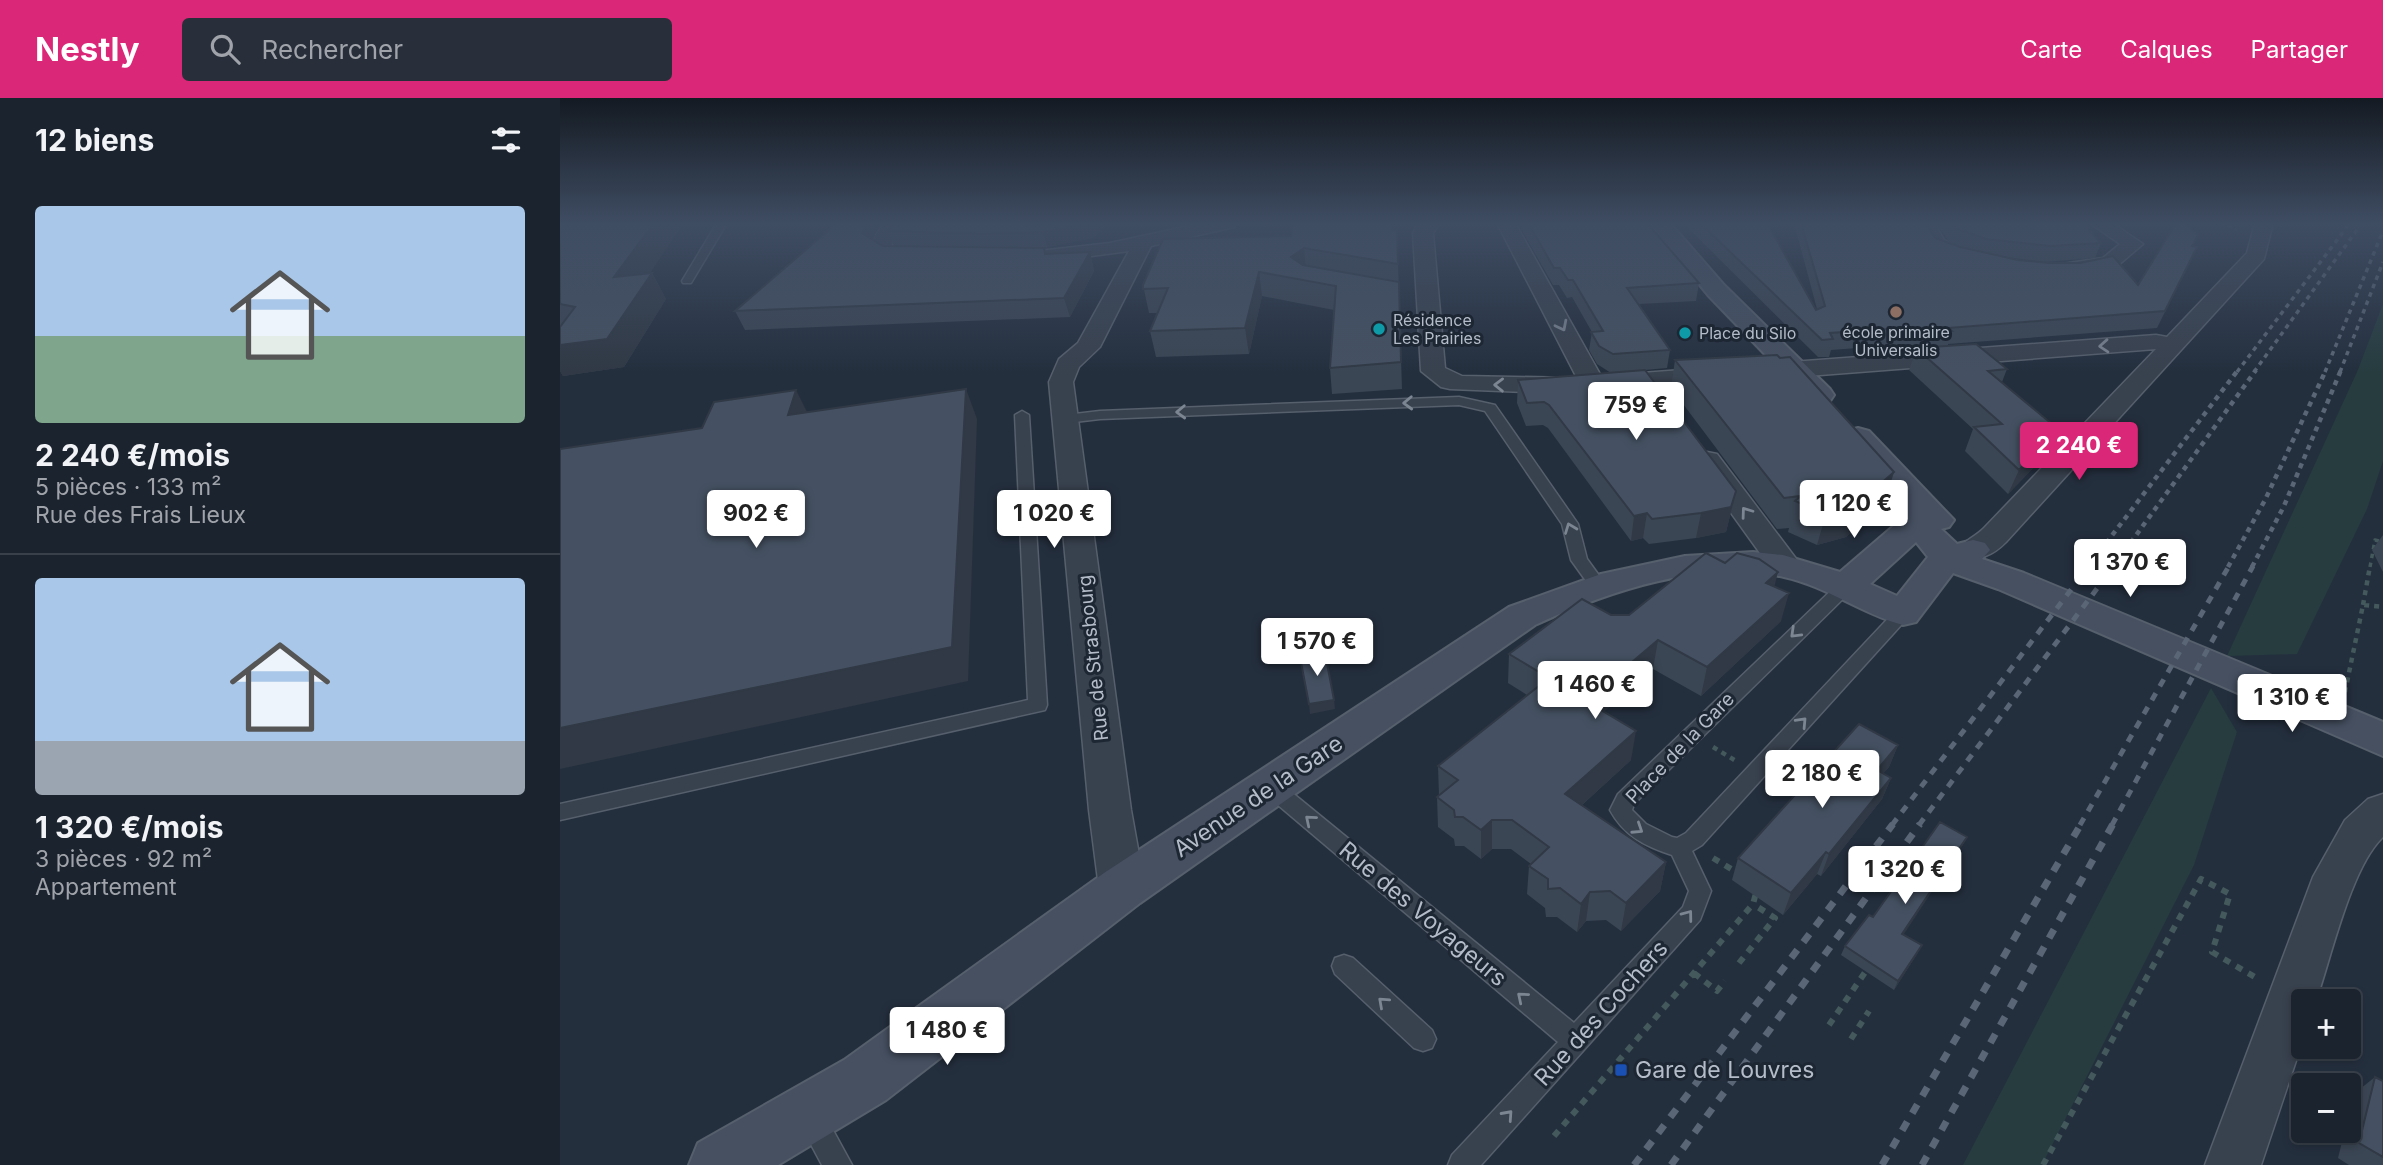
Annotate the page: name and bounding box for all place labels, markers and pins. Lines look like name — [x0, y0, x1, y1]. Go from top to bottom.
marker: école primaire Universalis — [1888, 304, 1904, 320]
place label: Résidence Les Prairies — [1393, 310, 1481, 348]
marker: Résidence Les Prairies — [1371, 321, 1387, 337]
place label: école primaire Universalis — [1842, 322, 1950, 360]
place label: Place du Silo — [1699, 323, 1796, 343]
marker: Place du Silo — [1677, 325, 1693, 341]
pin: 759 € — [1587, 382, 1685, 442]
pin: 2 240 € — [2014, 422, 2144, 482]
pin: 1 120 € — [1789, 480, 1919, 540]
pin: 902 € — [707, 490, 805, 550]
pin: 1 020 € — [989, 490, 1119, 550]
pin: 1 370 € — [2065, 540, 2195, 599]
pin: 1 570 € — [1252, 618, 1382, 678]
pin: 1 460 € — [1530, 662, 1660, 721]
pin: 1 310 € — [2227, 674, 2357, 734]
pin: 2 180 € — [1757, 750, 1887, 810]
pin: 1 320 € — [1840, 846, 1970, 906]
pin: 1 480 € — [882, 1007, 1012, 1067]
place label: Gare de Louvres — [1635, 1056, 1814, 1084]
marker: Gare de Louvres — [1613, 1062, 1629, 1078]

